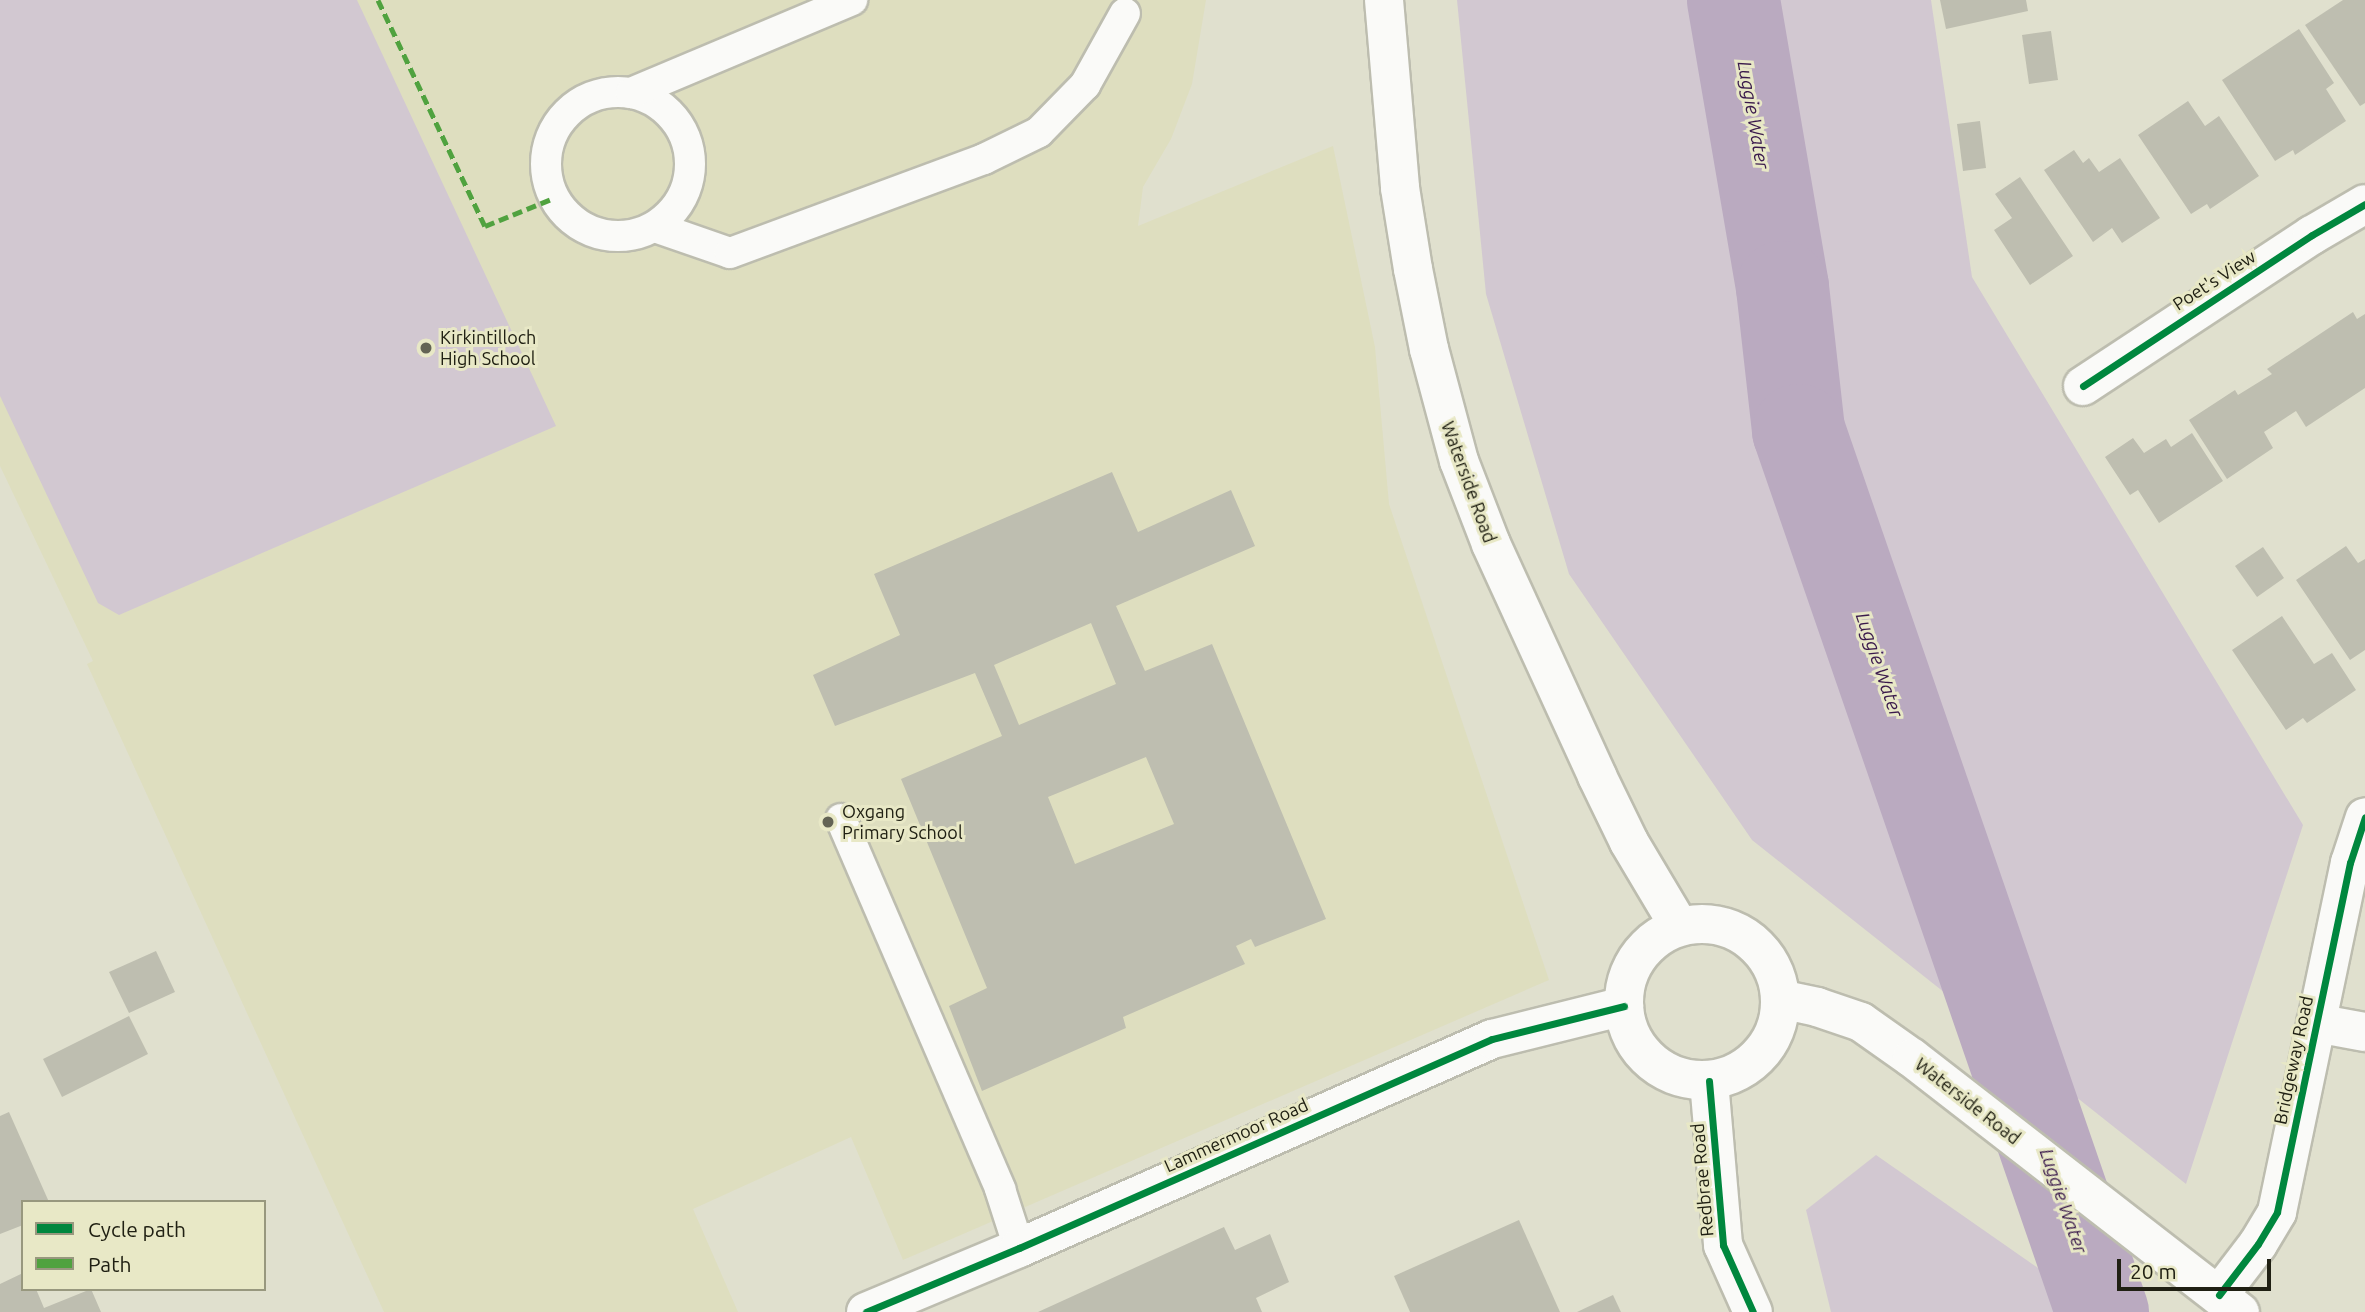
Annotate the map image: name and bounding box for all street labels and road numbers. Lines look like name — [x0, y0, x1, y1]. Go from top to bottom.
street label: Poet's View — [2168, 245, 2260, 315]
street label: Waterside Road — [1437, 418, 1501, 546]
street label: Bridgeway Road — [2269, 994, 2317, 1126]
street label: Waterside Road — [1911, 1053, 2025, 1149]
street label: Lammermoor Road — [1161, 1094, 1311, 1176]
street label: Redbrae Road — [1686, 1122, 1718, 1238]

